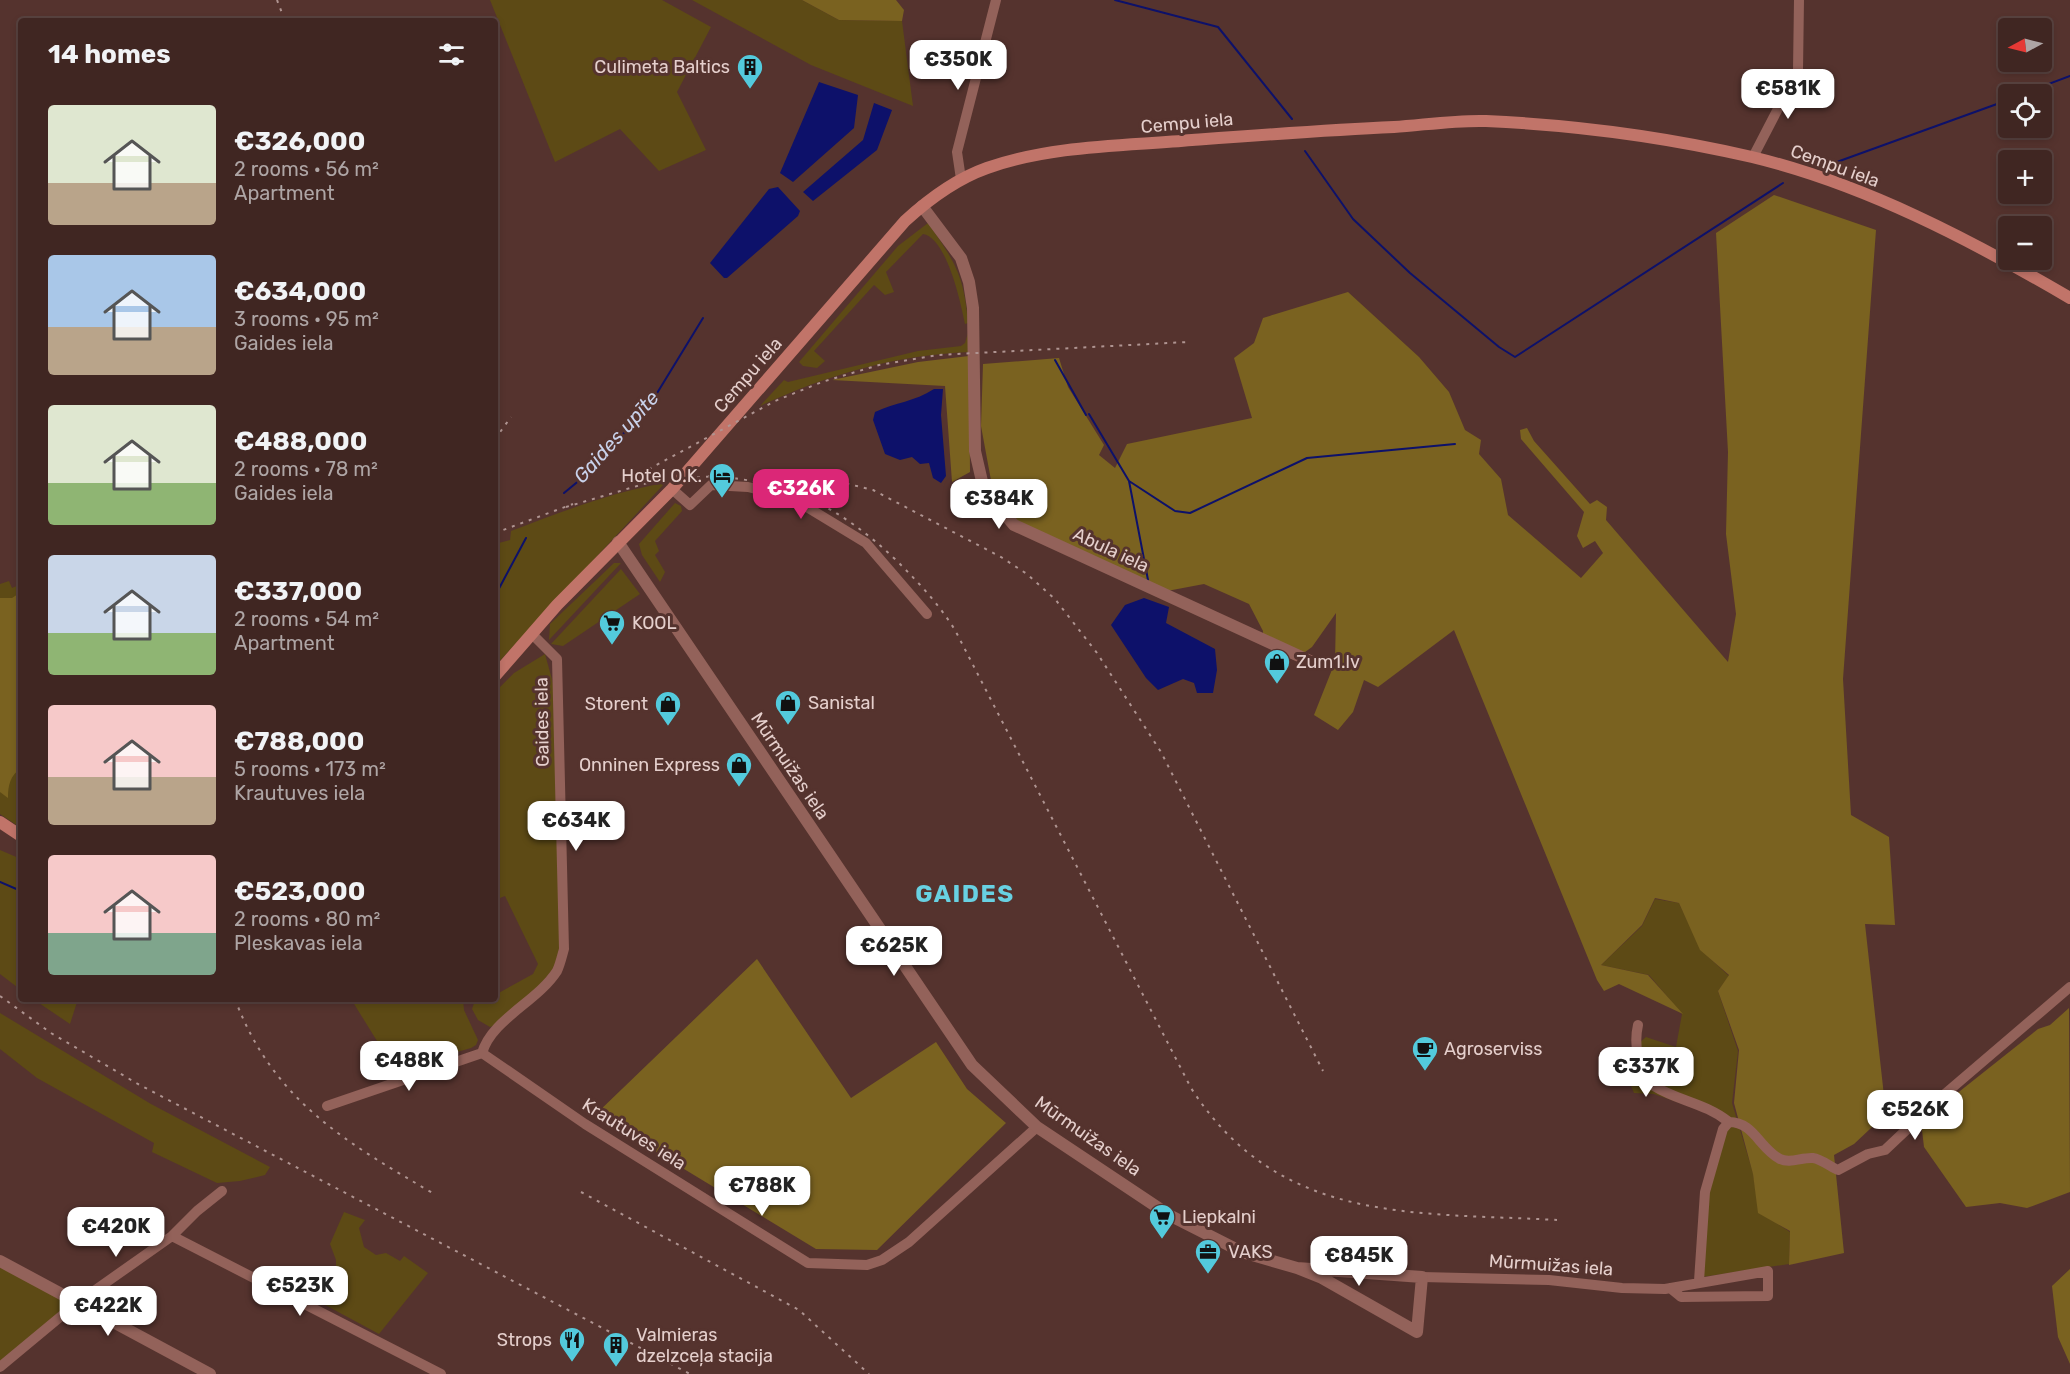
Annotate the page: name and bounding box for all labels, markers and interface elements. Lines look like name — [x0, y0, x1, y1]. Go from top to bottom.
north arrow — [1998, 18, 2052, 72]
map controls — [1998, 18, 2052, 270]
icon: filters — [435, 38, 468, 71]
text: 14 homes — [48, 39, 171, 70]
pin: €350K — [916, 40, 1000, 91]
text: €350K — [924, 47, 992, 71]
building icon: Culimeta Baltics — [735, 52, 765, 90]
place label: Culimeta Baltics — [594, 56, 730, 78]
pin: €581K — [1746, 69, 1830, 120]
text: €581K — [1755, 76, 1821, 100]
button: locate — [1998, 84, 2052, 138]
street label: Cempu iela — [1140, 108, 1234, 138]
text: €326,000 — [234, 126, 365, 157]
icon: home — [96, 129, 168, 201]
street label: Cempu iela — [1788, 140, 1882, 192]
button: + — [1998, 150, 2052, 204]
text: 2 rooms · 56 m² — [234, 157, 379, 181]
text: Apartment — [234, 181, 335, 205]
button: − — [1998, 216, 2052, 270]
text: €634,000 — [234, 276, 366, 307]
icon: home — [96, 279, 168, 351]
text: 3 rooms · 95 m² — [234, 307, 379, 331]
text: Gaides iela — [234, 331, 334, 355]
street label: Cempu iela — [709, 333, 787, 417]
water label: Gaides upīte — [568, 386, 664, 488]
text: €488,000 — [234, 426, 367, 457]
icon: home — [96, 429, 168, 501]
text: 2 rooms · 78 m² — [234, 457, 378, 481]
hotel icon: Hotel O.K. — [707, 461, 737, 499]
place label: Hotel O.K. — [621, 465, 702, 487]
pin: €326K — [759, 469, 843, 520]
text: €326K — [767, 476, 835, 500]
pin: €384K — [957, 479, 1041, 530]
text: Gaides iela — [234, 481, 334, 505]
text: €384K — [964, 486, 1034, 510]
street label: Abula iela — [1070, 523, 1152, 577]
text: €337,000 — [234, 576, 362, 607]
icon: home — [96, 579, 168, 651]
text: 2 rooms · 54 m² — [234, 607, 379, 631]
supermarket icon: KOOL — [597, 608, 627, 646]
place label: KOOL — [632, 612, 677, 634]
text: Apartment — [234, 631, 335, 655]
shop icon: Zum1.lv — [1262, 647, 1292, 685]
place label: Zum1.lv — [1296, 651, 1360, 673]
street label: Gaides iela — [530, 677, 554, 767]
shop icon: Sanistal — [773, 688, 803, 726]
shop icon: Storent — [653, 689, 683, 727]
place label: Sanistal — [808, 692, 875, 714]
place label: Storent — [585, 693, 648, 715]
street label: Mūrmuižas iela — [746, 708, 834, 824]
text: €788,000 — [234, 726, 364, 757]
icon: home — [96, 729, 168, 801]
shop icon: Onninen Express — [724, 750, 754, 788]
place label: Onninen Express — [579, 754, 720, 776]
text: 5 rooms · 173 m² — [234, 757, 386, 781]
text: Krautuves iela — [234, 781, 365, 805]
pin: €634K — [534, 801, 618, 852]
text: €634K — [542, 808, 610, 832]
text: €523,000 — [234, 876, 365, 907]
icon: home — [96, 879, 168, 951]
district label: GAIDES — [915, 880, 1015, 908]
text: 2 rooms · 80 m² — [234, 907, 380, 931]
pin: €625K — [852, 926, 936, 977]
text: Pleskavas iela — [234, 931, 363, 955]
text: €625K — [860, 933, 928, 957]
cafe icon: Agroserviss — [1410, 1034, 1440, 1072]
place label: Agroserviss — [1444, 1038, 1542, 1060]
pin: €488K — [367, 1041, 451, 1092]
pin: €337K — [1604, 1047, 1688, 1098]
text: €488K — [374, 1048, 444, 1072]
text: €337K — [1613, 1054, 1679, 1078]
pin: €526K — [1873, 1090, 1957, 1141]
street label: Mūrmuižas iela — [1031, 1091, 1145, 1181]
street label: Krautuves iela — [578, 1093, 690, 1175]
text: €526K — [1881, 1097, 1949, 1121]
pin: €788K — [720, 1166, 804, 1217]
text: €788K — [728, 1173, 796, 1197]
supermarket icon: Liepkalni — [1147, 1202, 1177, 1240]
place label: Liepkalni — [1182, 1206, 1256, 1228]
pin: €420K — [74, 1207, 158, 1258]
text: €420K — [81, 1214, 151, 1238]
pin: €845K — [1317, 1236, 1401, 1287]
office icon: VAKS — [1193, 1237, 1223, 1275]
place label: VAKS — [1228, 1241, 1273, 1263]
text: €845K — [1324, 1243, 1394, 1267]
street label: Mūrmuižas iela — [1488, 1250, 1614, 1280]
pin: €523K — [258, 1266, 342, 1317]
text: €523K — [266, 1273, 334, 1297]
pin: €422K — [66, 1286, 150, 1337]
text: €422K — [74, 1293, 142, 1317]
place label: Valmieras dzelzceļa stacija — [636, 1324, 773, 1367]
restaurant icon: Strops — [557, 1325, 587, 1363]
place label: Strops — [497, 1329, 552, 1351]
building icon: Valmieras dzelzceļa stacija — [601, 1330, 631, 1368]

